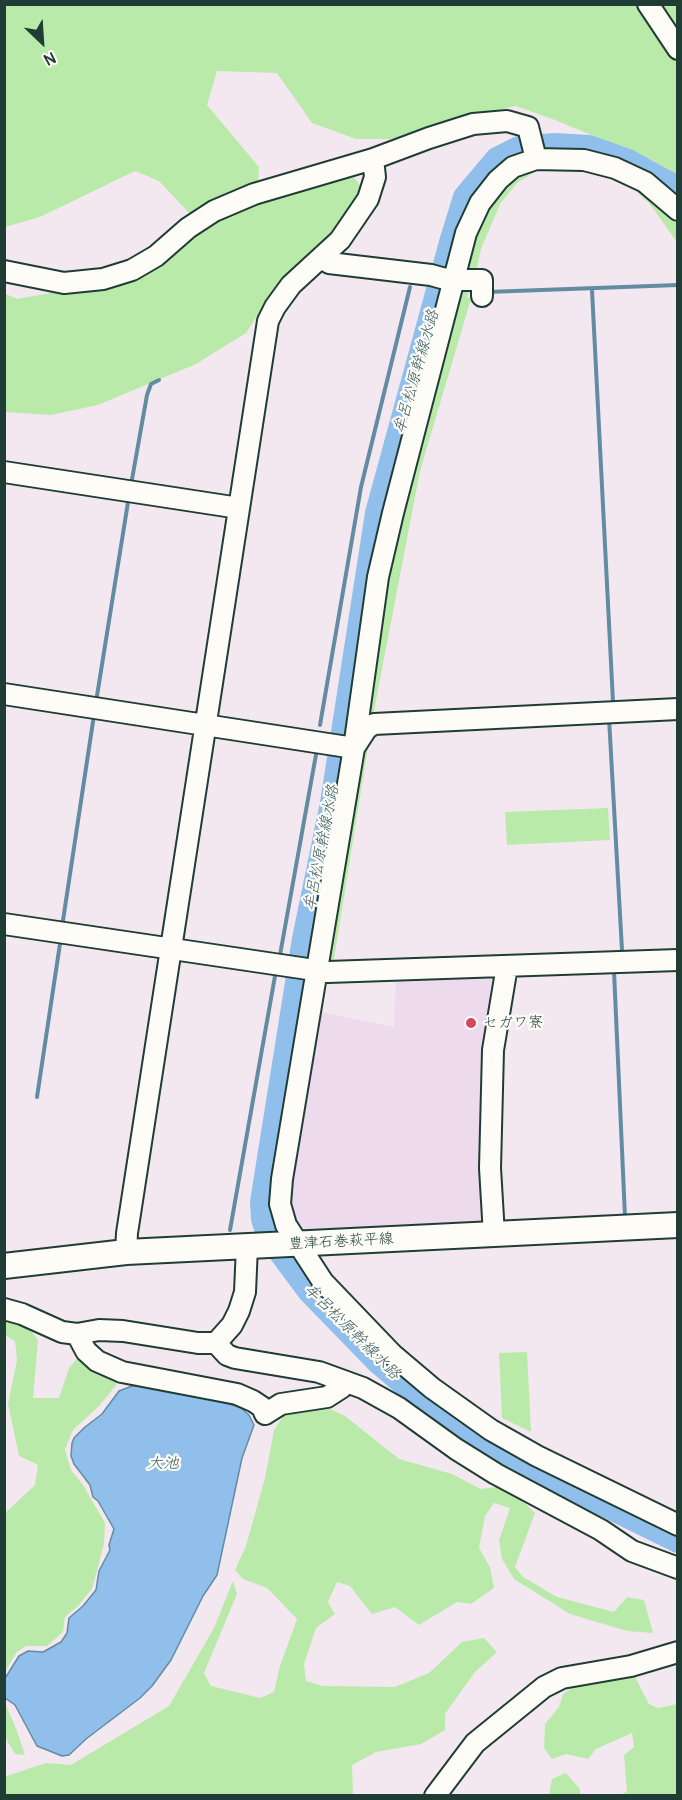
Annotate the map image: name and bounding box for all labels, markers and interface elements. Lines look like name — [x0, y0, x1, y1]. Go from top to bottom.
north arrow — [12, 12, 72, 72]
text: N — [40, 47, 59, 70]
water label: 牟呂松原幹線水路 — [390, 308, 444, 436]
water label: 牟呂松原幹線水路 — [300, 783, 344, 913]
place label: セガワ寮 — [483, 1014, 543, 1032]
marker: セガワ寮 — [464, 1016, 478, 1030]
street label: 豊津石巻萩平線 — [288, 1230, 394, 1254]
water label: 牟呂松原幹線水路 — [300, 1280, 404, 1384]
water label: 大池 — [147, 1454, 179, 1474]

